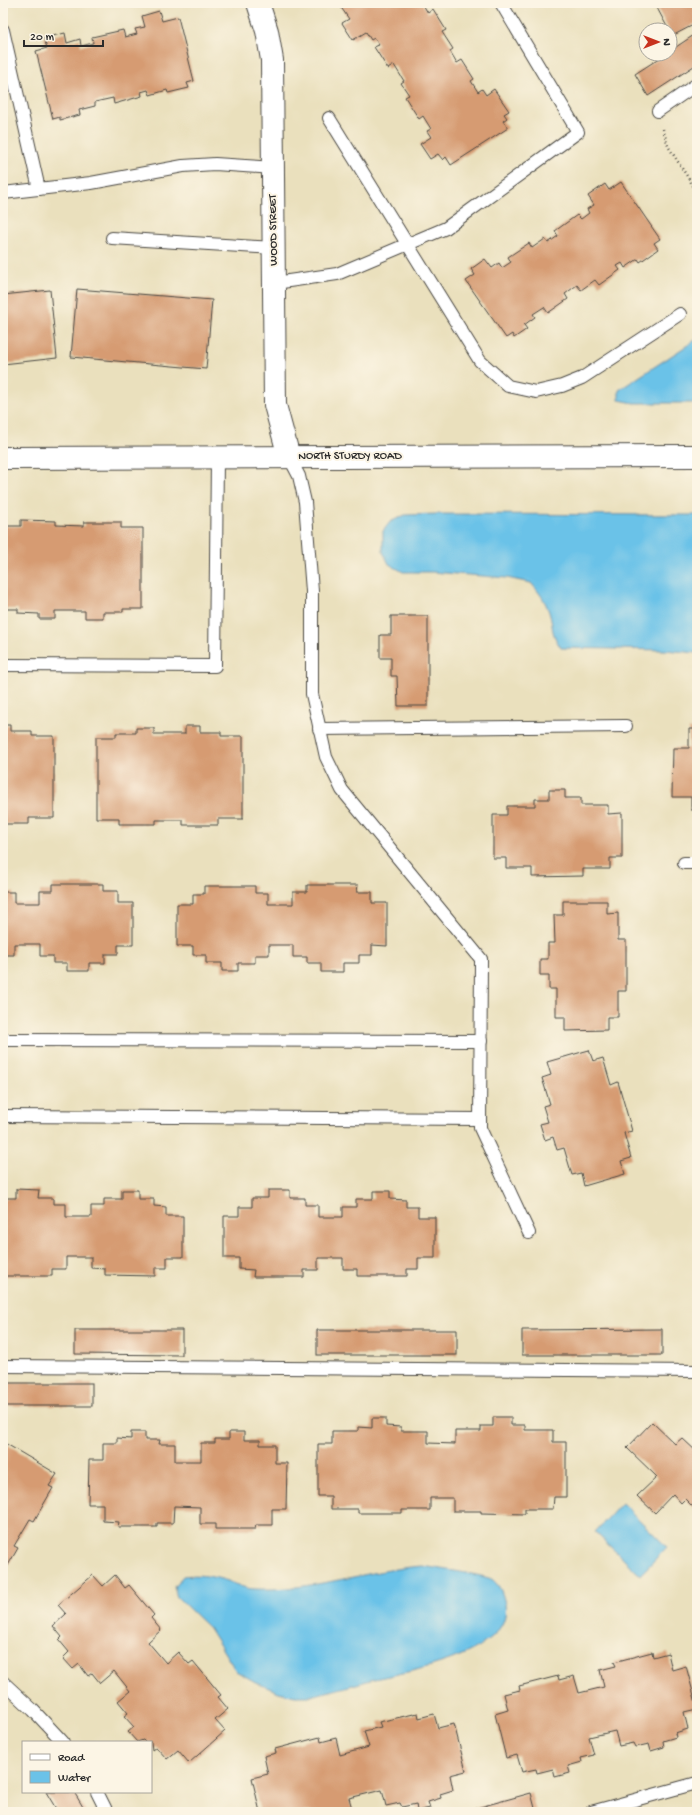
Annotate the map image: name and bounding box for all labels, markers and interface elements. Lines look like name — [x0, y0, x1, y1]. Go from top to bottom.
scale bar — [24, 22, 103, 48]
north arrow — [638, 22, 678, 62]
text: 20 m — [30, 31, 55, 45]
text: N — [660, 38, 672, 46]
street label: WOOD STREET — [266, 193, 282, 266]
street label: NORTH STURDY ROAD — [298, 450, 402, 464]
legend — [22, 1741, 152, 1793]
text: Road — [58, 1752, 85, 1766]
text: Water — [58, 1772, 92, 1786]

